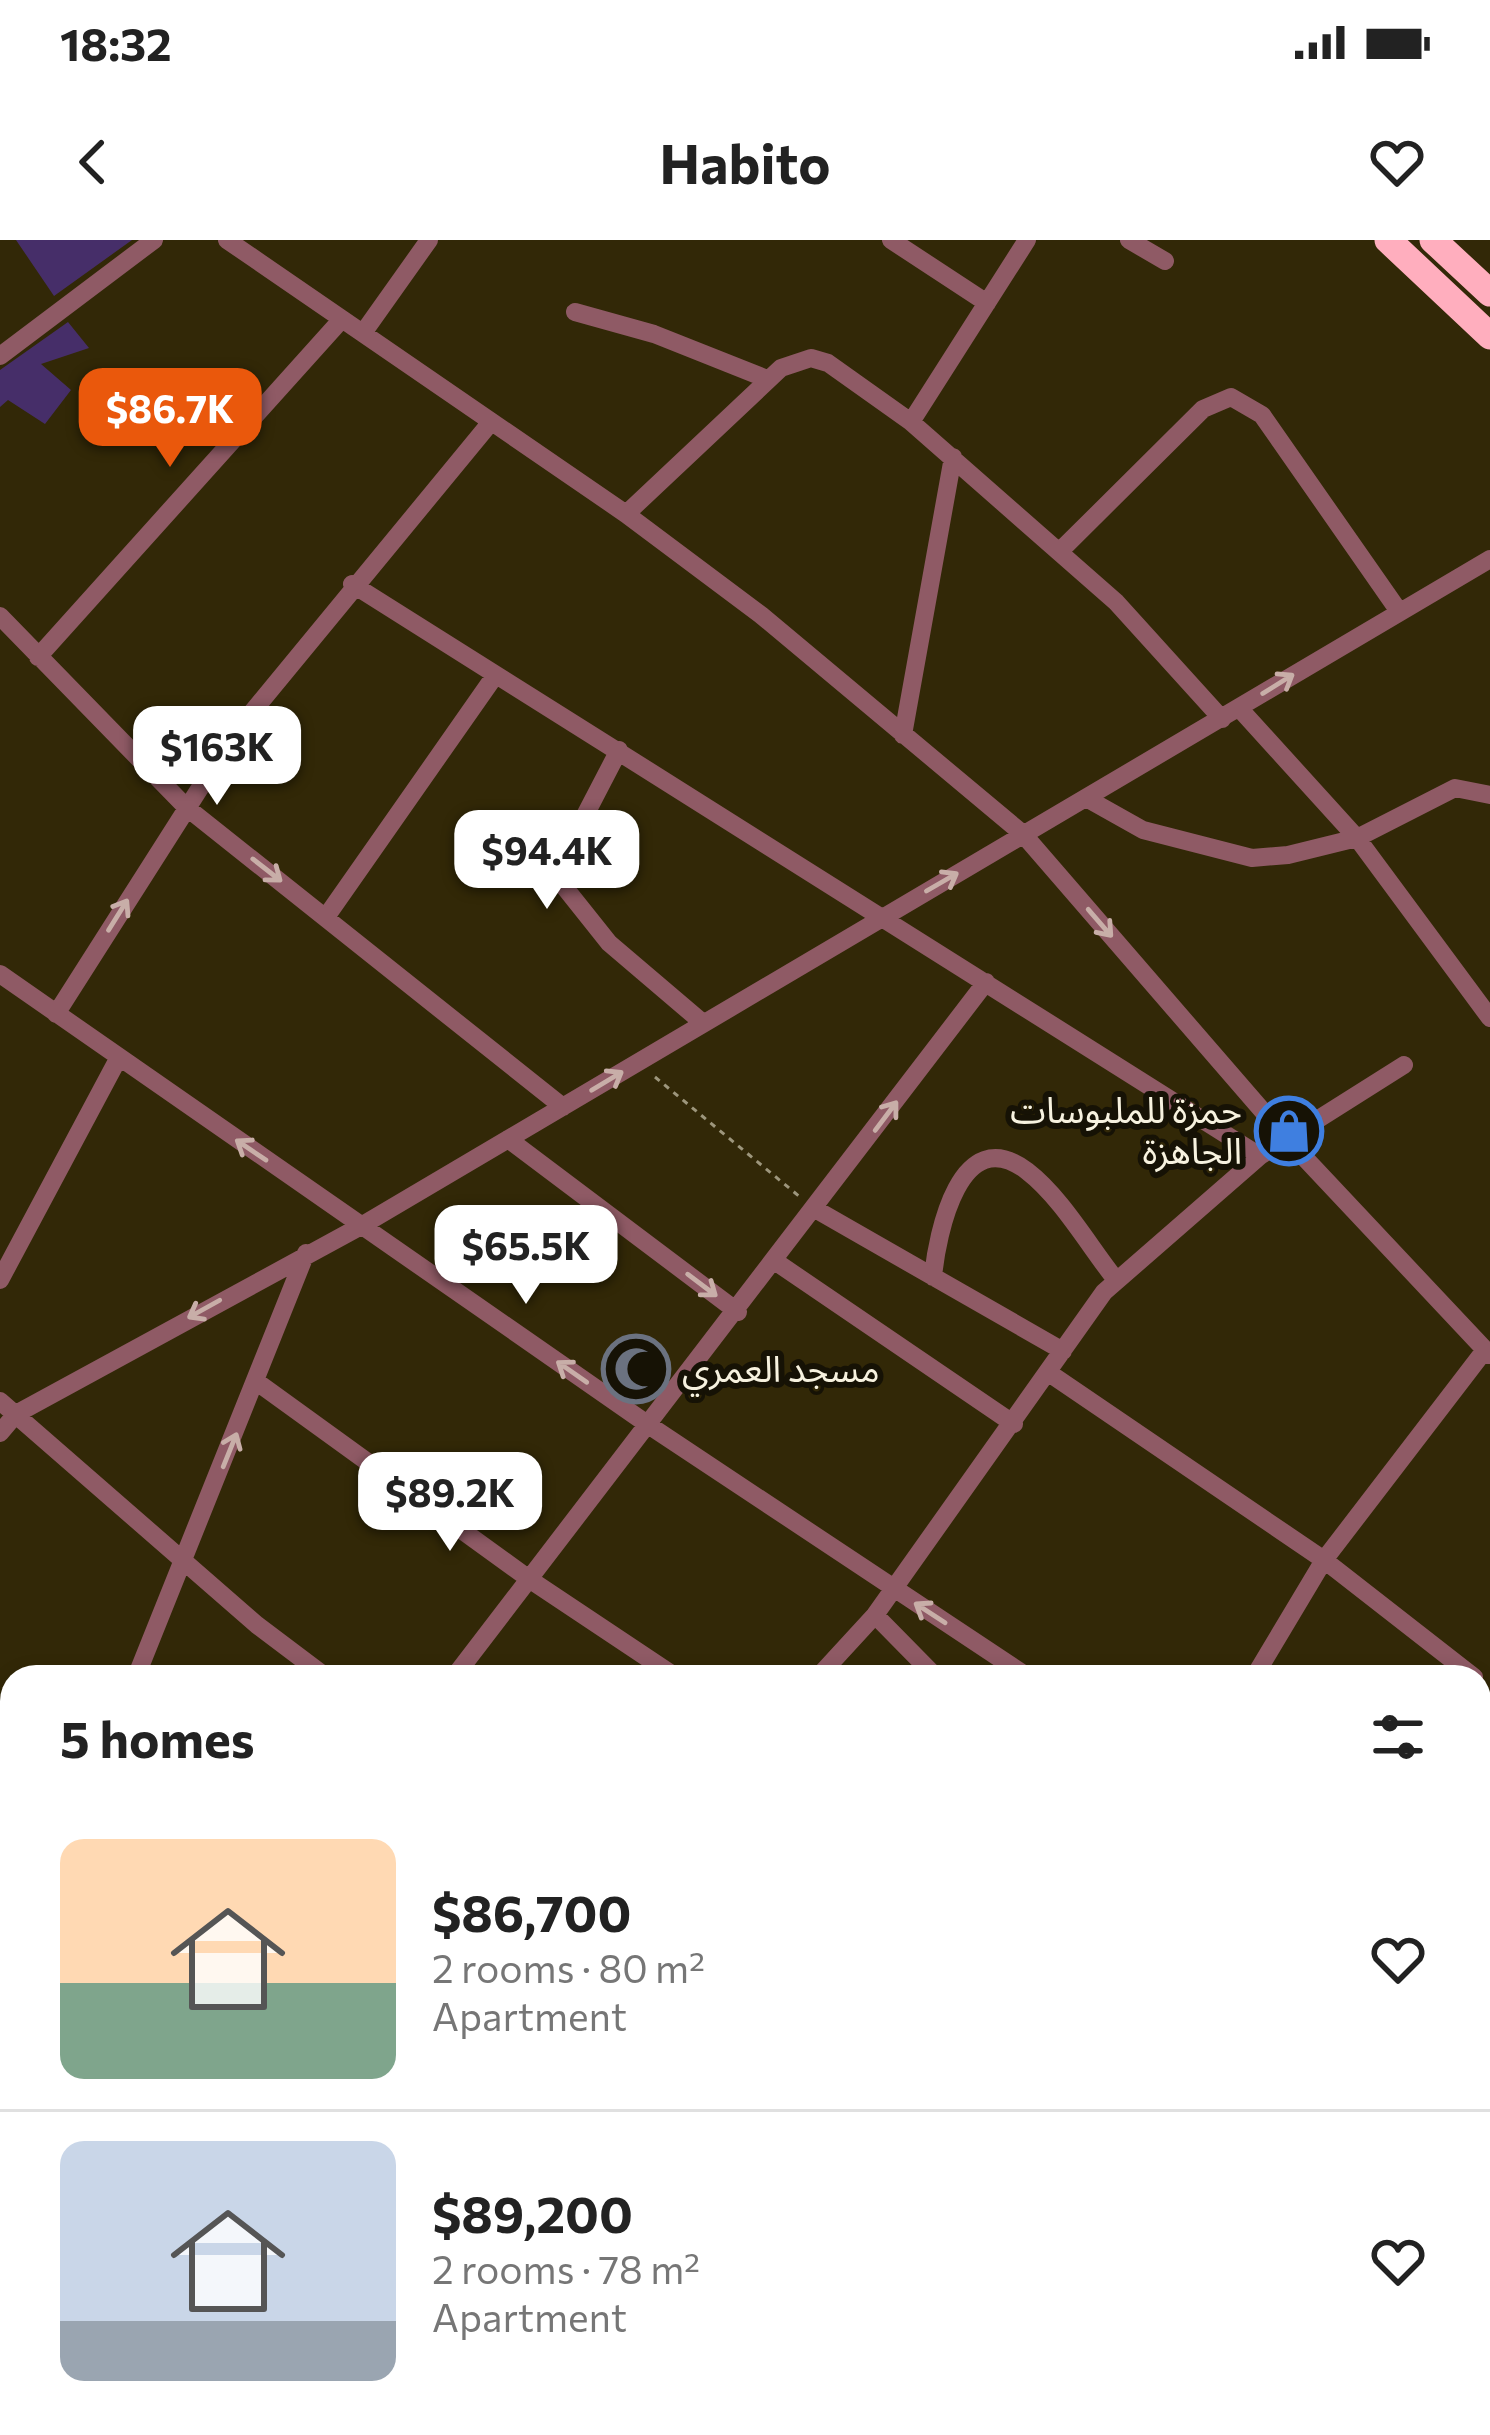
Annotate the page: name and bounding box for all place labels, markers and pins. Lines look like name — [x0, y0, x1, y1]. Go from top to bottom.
pin: $86.7K — [72, 368, 268, 470]
pin: $163K — [133, 706, 301, 808]
pin: $94.4K — [449, 810, 645, 912]
place label: حمزة للملبوسات الجاهزة — [1010, 1086, 1242, 1173]
shop icon: حمزة للملبوسات الجاهزة — [1254, 1096, 1324, 1166]
pin: $65.5K — [428, 1205, 624, 1307]
mosque icon: مسجد العمري — [601, 1334, 671, 1404]
place label: مسجد العمري — [682, 1345, 880, 1397]
pin: $89.2K — [352, 1452, 548, 1554]

